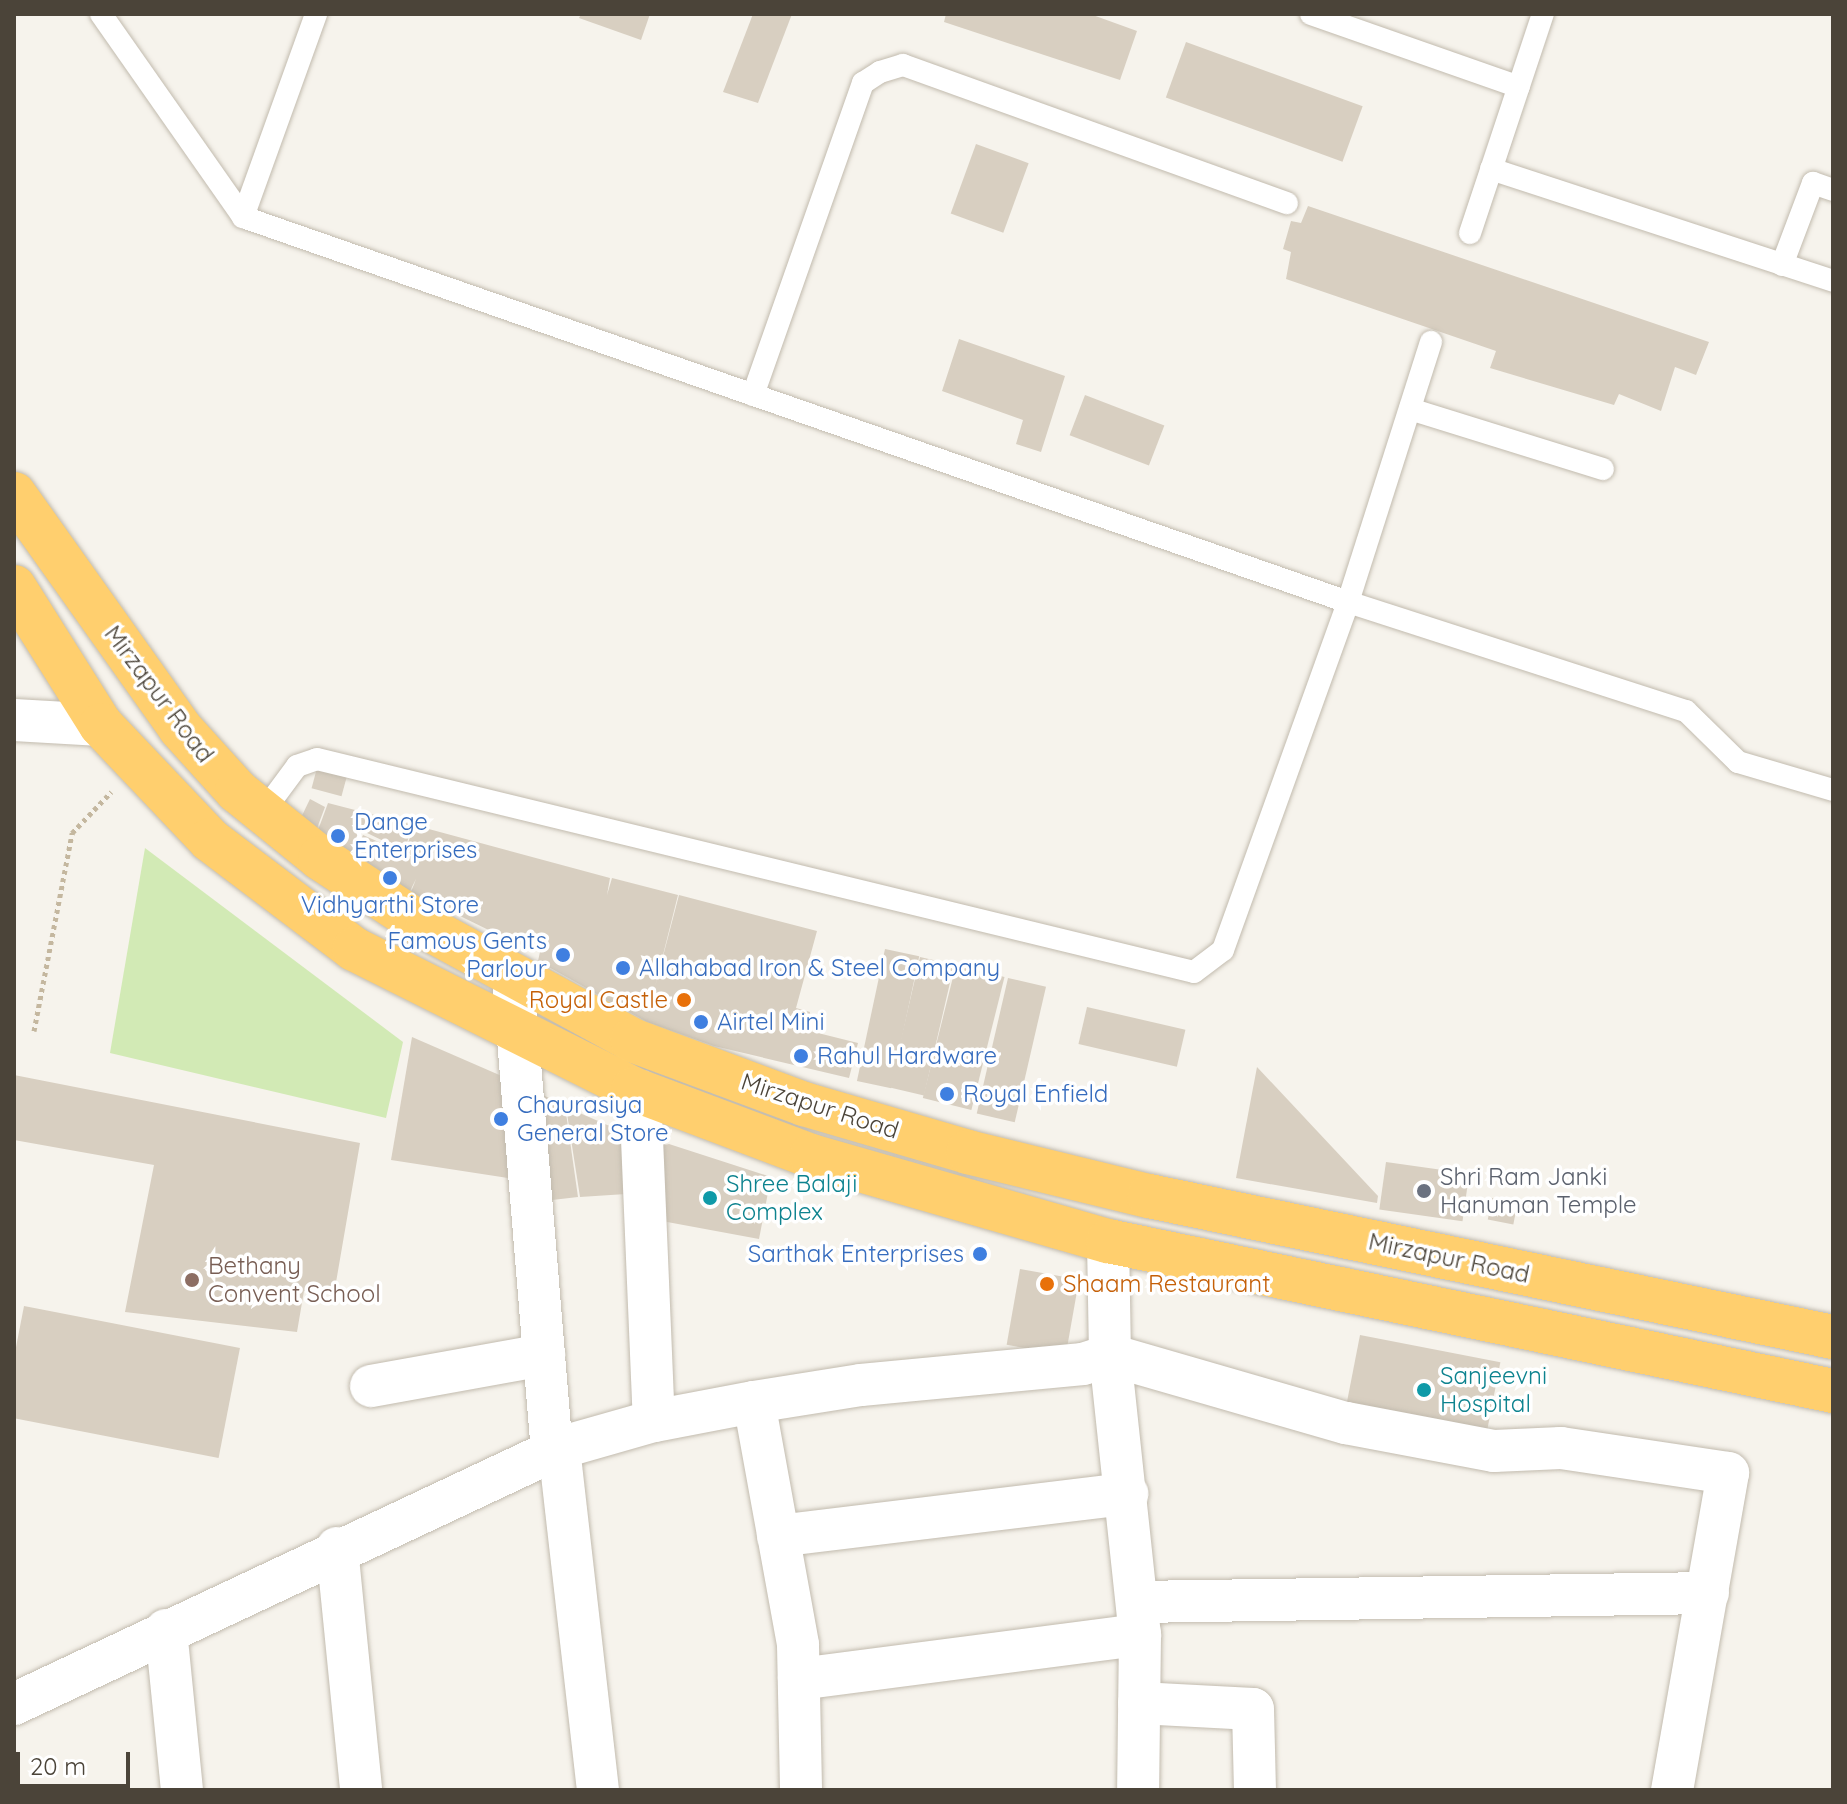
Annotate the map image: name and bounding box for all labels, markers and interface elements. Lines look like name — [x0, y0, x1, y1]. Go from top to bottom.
street label: Mirzapur Road — [98, 620, 220, 768]
place label: Dange Enterprises — [354, 808, 477, 864]
marker: Dange Enterprises — [329, 827, 347, 845]
marker: Vidhyarthi Store — [381, 869, 399, 887]
place label: Vidhyarthi Store — [301, 891, 479, 919]
place label: Famous Gents Parlour — [388, 927, 547, 983]
marker: Famous Gents Parlour — [554, 946, 572, 964]
place label: Allahabad Iron & Steel Company — [639, 954, 1000, 982]
marker: Allahabad Iron & Steel Company — [614, 959, 632, 977]
place label: Royal Castle — [529, 986, 668, 1014]
marker: Royal Castle — [675, 991, 693, 1009]
place label: Airtel Mini — [717, 1008, 825, 1036]
marker: Airtel Mini — [692, 1013, 710, 1031]
place label: Rahul Hardware — [817, 1042, 997, 1070]
marker: Rahul Hardware — [792, 1047, 810, 1065]
street label: Mirzapur Road — [738, 1067, 902, 1145]
place label: Royal Enfield — [963, 1080, 1108, 1108]
marker: Royal Enfield — [938, 1085, 956, 1103]
place label: Chaurasiya General Store — [517, 1091, 669, 1147]
marker: Chaurasiya General Store — [492, 1110, 510, 1128]
place label: Shri Ram Janki Hanuman Temple — [1440, 1163, 1637, 1219]
place label: Shree Balaji Complex — [726, 1170, 857, 1226]
marker: Shri Ram Janki Hanuman Temple — [1415, 1182, 1433, 1200]
marker: Shree Balaji Complex — [701, 1189, 719, 1207]
street label: Mirzapur Road — [1366, 1227, 1532, 1289]
place label: Sarthak Enterprises — [748, 1240, 964, 1268]
marker: Sarthak Enterprises — [971, 1245, 989, 1263]
place label: Bethany Convent School — [208, 1252, 381, 1308]
place label: Shaam Restaurant — [1063, 1270, 1270, 1298]
marker: Bethany Convent School — [183, 1271, 201, 1289]
marker: Shaam Restaurant — [1038, 1275, 1056, 1293]
place label: Sanjeevni Hospital — [1440, 1362, 1547, 1418]
marker: Sanjeevni Hospital — [1415, 1381, 1433, 1399]
scale bar — [20, 1736, 134, 1786]
text: 20 m — [30, 1751, 86, 1781]

